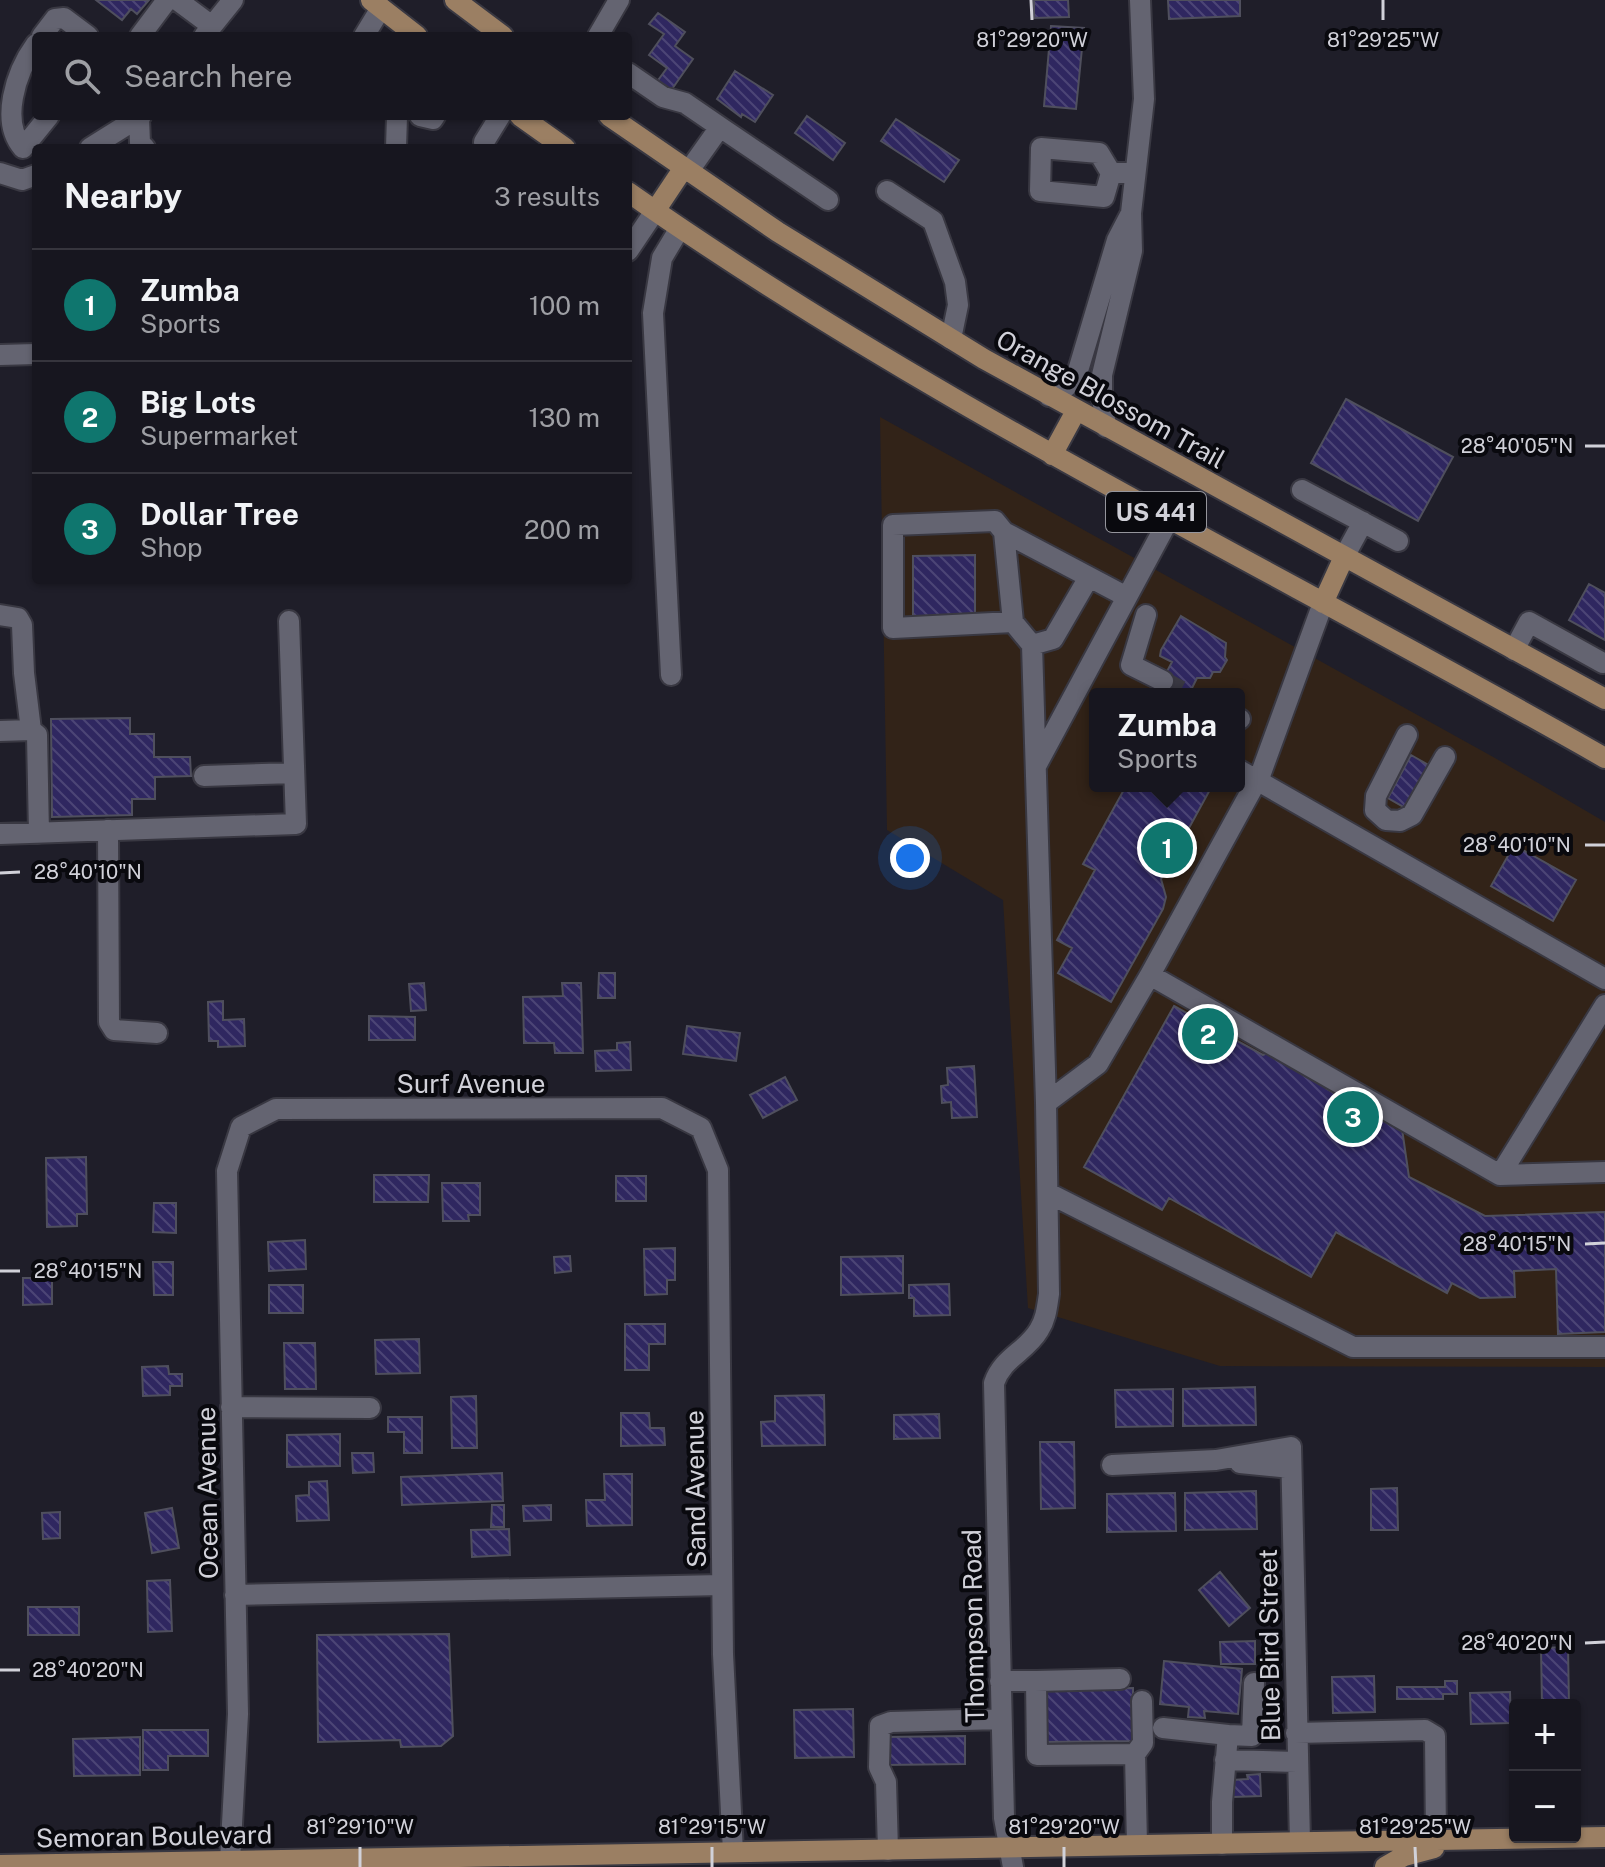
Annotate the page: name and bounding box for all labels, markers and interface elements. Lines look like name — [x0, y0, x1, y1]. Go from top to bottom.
text: 81°29'20"W — [976, 28, 1088, 52]
text: 81°29'25"W — [1327, 28, 1439, 52]
search box — [32, 32, 632, 120]
icon: search — [60, 54, 104, 98]
text: Search here — [124, 58, 292, 94]
text: Nearby — [64, 176, 182, 216]
text: 3 results — [494, 181, 600, 212]
text: Zumba — [140, 272, 240, 308]
text: 1 — [84, 290, 96, 321]
text: 100 m — [529, 290, 600, 321]
text: Sports — [140, 308, 221, 339]
street label: Orange Blossom Trail — [991, 323, 1231, 475]
text: Big Lots — [140, 384, 256, 420]
text: 2 — [82, 402, 98, 433]
text: 130 m — [528, 402, 600, 433]
text: Supermarket — [140, 420, 298, 451]
text: 28°40'05"N — [1461, 434, 1573, 458]
road number: US 441 — [1106, 492, 1206, 532]
text: Dollar Tree — [140, 496, 299, 532]
text: 3 — [81, 514, 99, 545]
text: 200 m — [524, 514, 600, 545]
text: Shop — [140, 532, 203, 563]
popup — [1089, 688, 1245, 792]
text: Zumba — [1117, 707, 1217, 743]
text: Sports — [1117, 743, 1198, 774]
pin: 1 — [1141, 818, 1193, 878]
text: 28°40'10"N — [1463, 833, 1571, 857]
your location — [890, 838, 930, 878]
text: 28°40'10"N — [34, 860, 142, 884]
pin: 2 — [1182, 1004, 1234, 1064]
street label: Surf Avenue — [397, 1068, 546, 1099]
pin: 3 — [1327, 1087, 1379, 1147]
text: 28°40'15"N — [1463, 1232, 1571, 1256]
text: 28°40'15"N — [34, 1259, 142, 1283]
street label: Ocean Avenue — [190, 1406, 224, 1580]
street label: Sand Avenue — [678, 1410, 712, 1568]
street label: Thompson Road — [956, 1529, 990, 1723]
street label: Blue Bird Street — [1252, 1548, 1286, 1742]
text: 28°40'20"N — [1461, 1631, 1573, 1655]
text: 28°40'20"N — [32, 1658, 144, 1682]
map controls — [1509, 1699, 1581, 1843]
button: + — [1509, 1699, 1581, 1771]
button: − — [1509, 1771, 1581, 1843]
text: 81°29'10"W — [306, 1815, 414, 1839]
text: 81°29'15"W — [658, 1815, 766, 1839]
text: 81°29'20"W — [1008, 1815, 1120, 1839]
text: 81°29'25"W — [1359, 1815, 1471, 1839]
street label: Semoran Boulevard — [35, 1818, 273, 1854]

